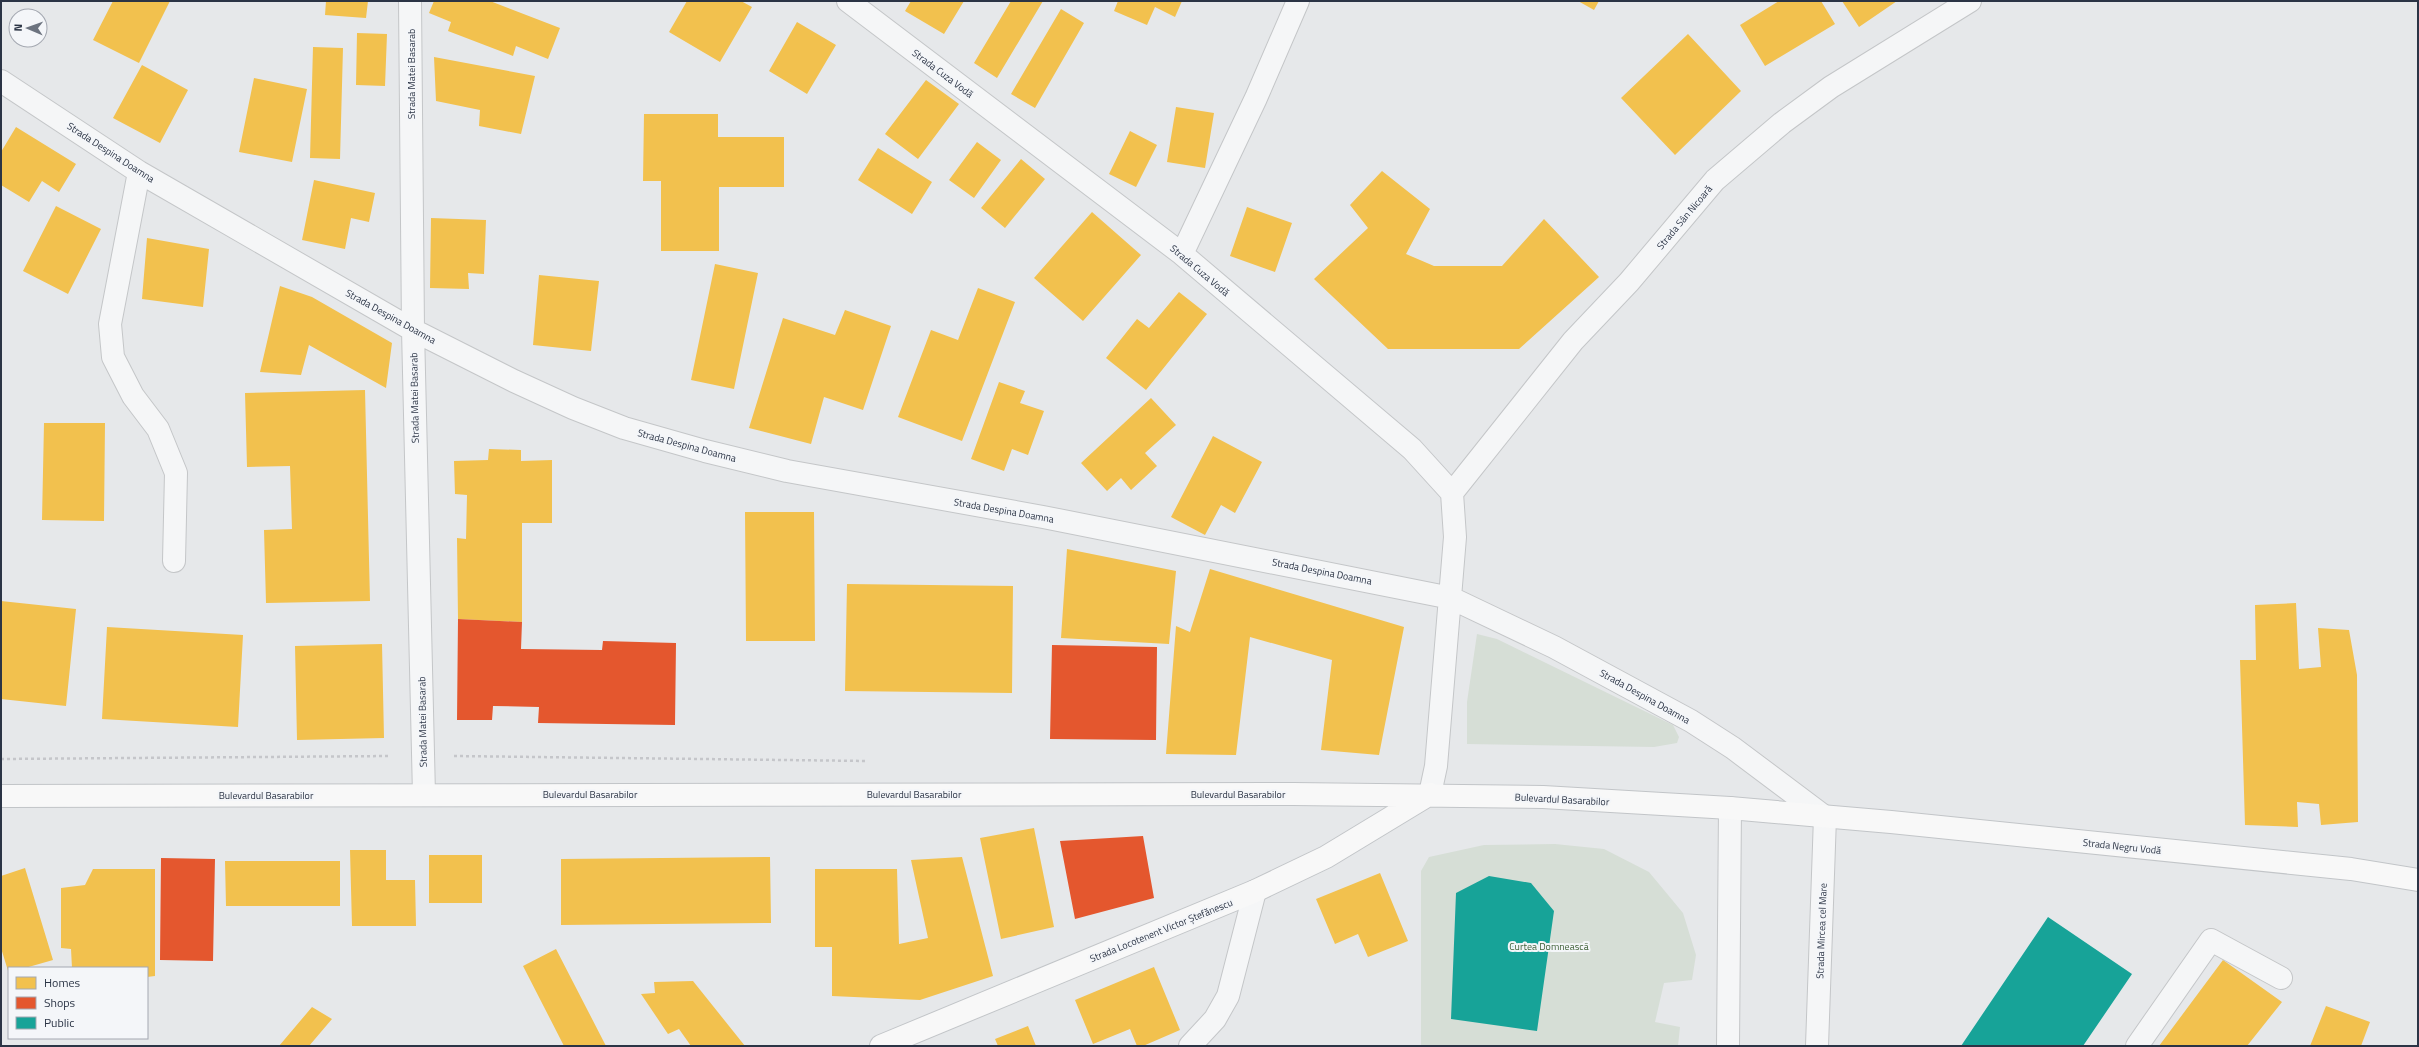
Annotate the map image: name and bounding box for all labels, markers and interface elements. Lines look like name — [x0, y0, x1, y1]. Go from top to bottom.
north arrow — [8, 8, 48, 48]
text: N — [10, 24, 26, 32]
street label: Strada Matei Basarab — [404, 29, 419, 119]
street label: Strada Cuza Vodă — [909, 45, 976, 101]
street label: Strada Despina Doamna — [64, 118, 157, 186]
street label: Strada Sân Nicoară — [1653, 182, 1716, 253]
street label: Strada Cuza Vodă — [1167, 241, 1233, 300]
street label: Strada Despina Doamna — [343, 285, 439, 348]
street label: Strada Matei Basarab — [406, 353, 423, 443]
street label: Strada Despina Doamna — [636, 425, 738, 466]
street label: Strada Despina Doamna — [953, 494, 1055, 527]
street label: Strada Despina Doamna — [1271, 554, 1373, 589]
street label: Strada Despina Doamna — [1597, 665, 1693, 728]
street label: Strada Matei Basarab — [414, 677, 431, 767]
street label: Bulevardul Basarabilor — [543, 787, 638, 802]
street label: Bulevardul Basarabilor — [867, 787, 962, 802]
street label: Bulevardul Basarabilor — [1191, 787, 1286, 802]
street label: Bulevardul Basarabilor — [219, 788, 314, 803]
street label: Bulevardul Basarabilor — [1514, 790, 1610, 809]
street label: Strada Negru Vodă — [2082, 835, 2162, 858]
street label: Strada Mircea cel Mare — [1812, 883, 1831, 979]
street label: Strada Locotenent Victor Ștefănescu — [1087, 895, 1235, 966]
park label: Curtea Domnească — [1509, 939, 1589, 954]
legend — [8, 967, 148, 1039]
text: Homes — [44, 973, 80, 992]
text: Shops — [44, 993, 76, 1012]
text: Public — [44, 1013, 74, 1032]

